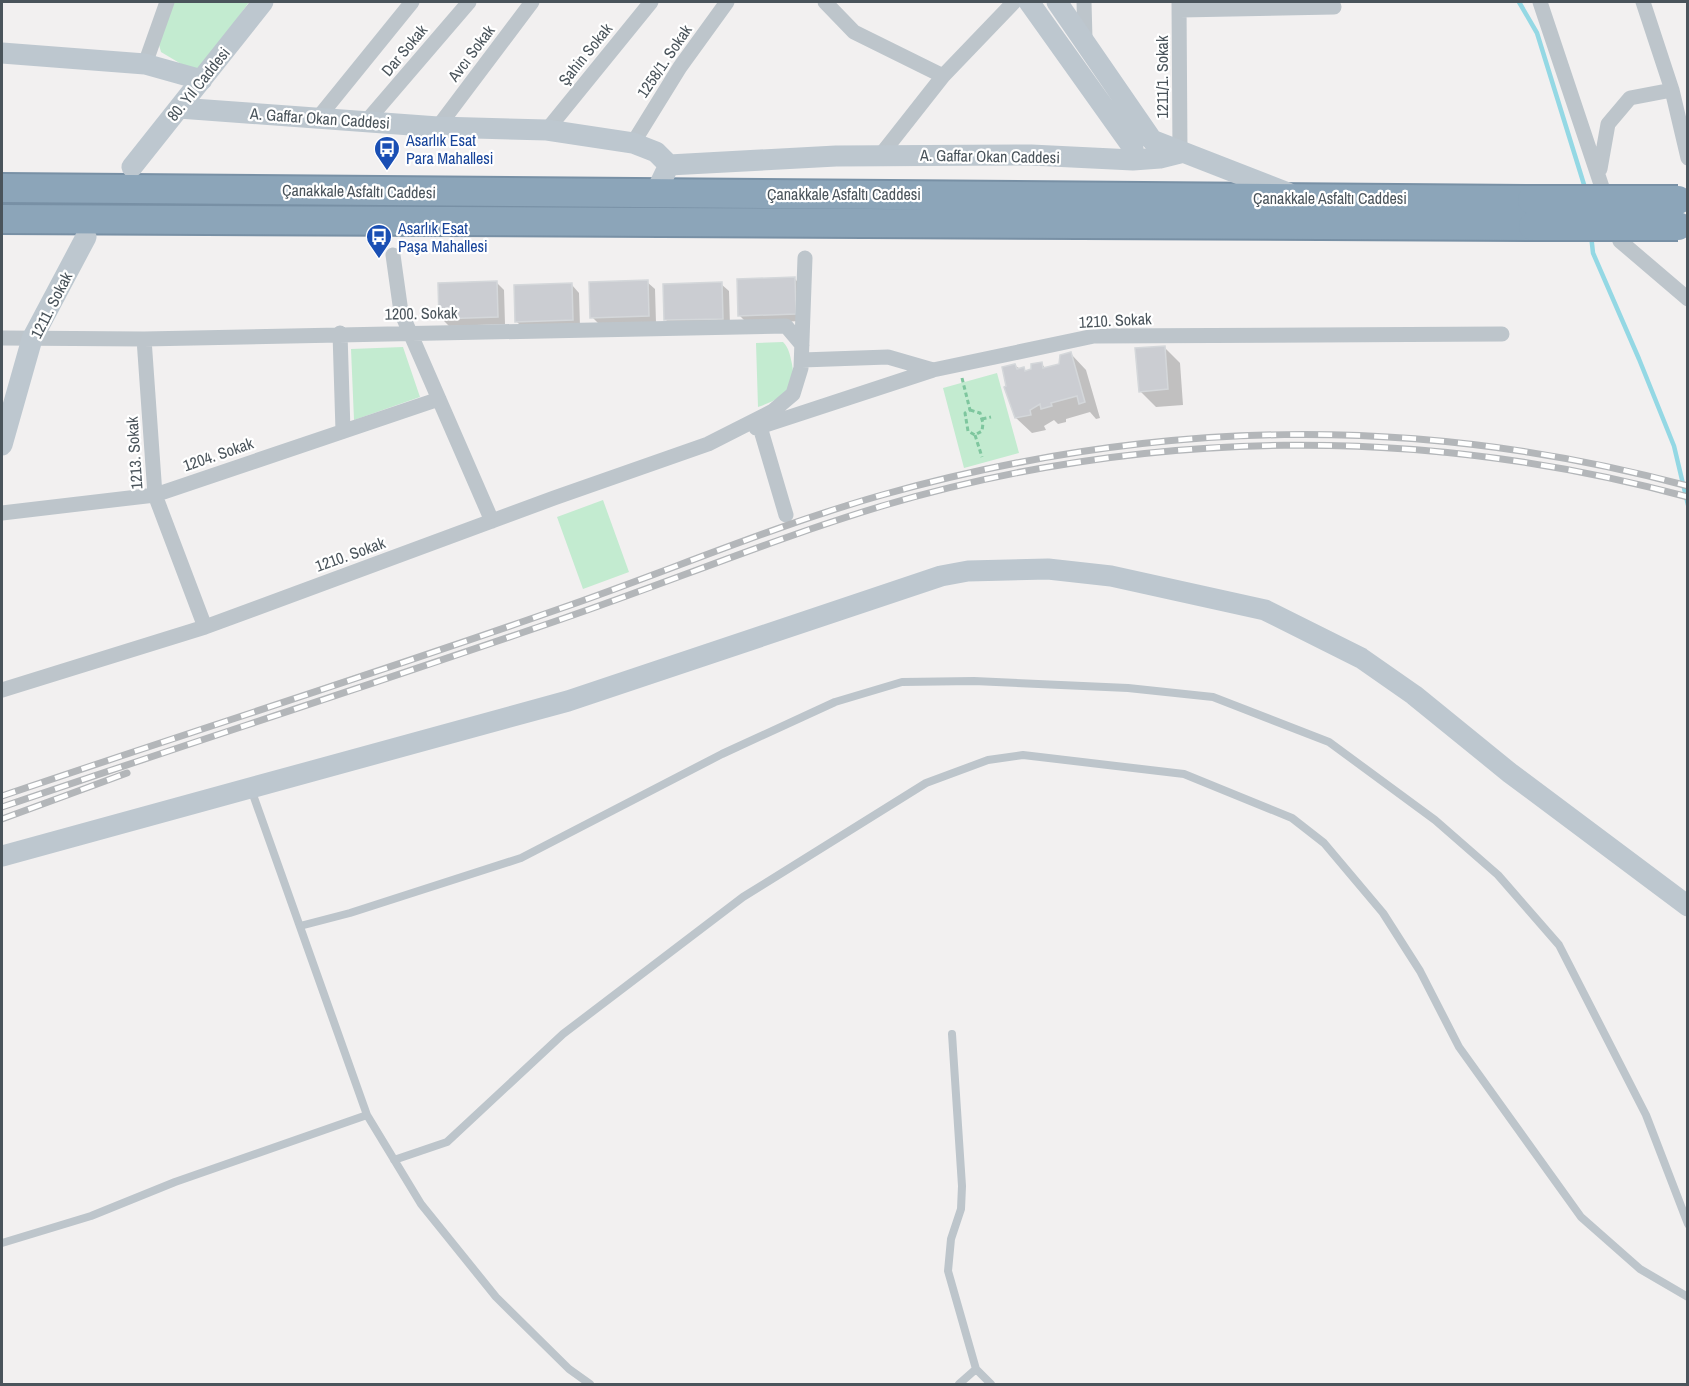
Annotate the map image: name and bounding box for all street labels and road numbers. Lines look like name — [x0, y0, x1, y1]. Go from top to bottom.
street label: Şahin Sokak — [553, 18, 617, 90]
street label: Dar Sokak — [376, 19, 432, 81]
street label: Avcı Sokak — [442, 20, 500, 87]
street label: 1258/1. Sokak — [631, 20, 697, 102]
street label: 1211/1. Sokak — [1151, 35, 1173, 118]
street label: 80. Yıl Caddesi — [161, 42, 235, 126]
street label: A. Gaffar Okan Caddesi — [248, 102, 391, 134]
street label: A. Gaffar Okan Caddesi — [919, 144, 1060, 168]
street label: Çanakkale Asfaltı Caddesi — [282, 179, 436, 203]
street label: Çanakkale Asfaltı Caddesi — [767, 183, 921, 205]
street label: Çanakkale Asfaltı Caddesi — [1253, 187, 1407, 209]
street label: 1211. Sokak — [25, 268, 77, 342]
street label: 1200. Sokak — [384, 301, 458, 325]
street label: 1210. Sokak — [1078, 307, 1152, 333]
street label: 1213. Sokak — [120, 415, 148, 490]
street label: 1204. Sokak — [180, 432, 256, 476]
street label: 1210. Sokak — [312, 531, 388, 577]

